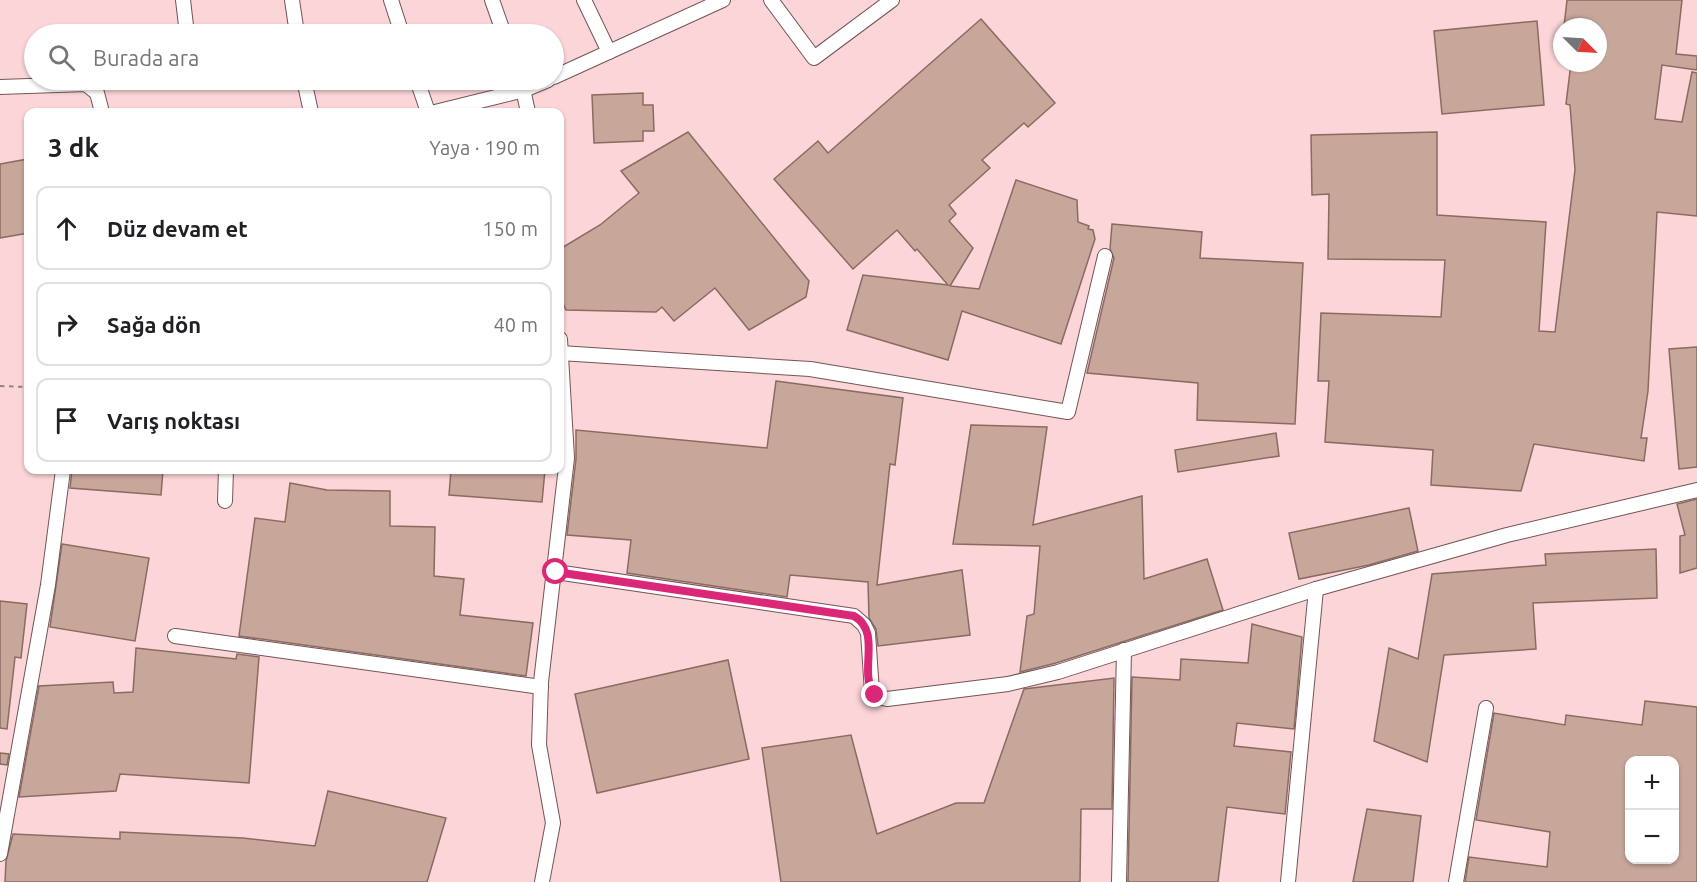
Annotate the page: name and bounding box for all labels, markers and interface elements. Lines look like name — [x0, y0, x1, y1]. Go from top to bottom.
north arrow — [1553, 18, 1607, 72]
search box — [24, 24, 564, 90]
icon: search — [45, 41, 78, 74]
text: Burada ara — [93, 45, 199, 70]
text: 3 dk — [48, 133, 99, 162]
text: Yaya · 190 m — [429, 136, 540, 159]
icon: ahead — [50, 212, 83, 245]
text: Düz devam et — [107, 216, 248, 241]
text: 150 m — [482, 217, 538, 240]
icon: right — [50, 308, 83, 341]
text: Sağa dön — [107, 312, 201, 337]
text: 40 m — [494, 313, 538, 336]
icon: arrive — [50, 404, 83, 437]
text: Varış noktası — [107, 408, 240, 433]
route start — [542, 558, 568, 584]
route end — [861, 681, 887, 707]
map controls — [1625, 756, 1679, 864]
button: + — [1625, 756, 1679, 810]
button: − — [1625, 810, 1679, 864]

